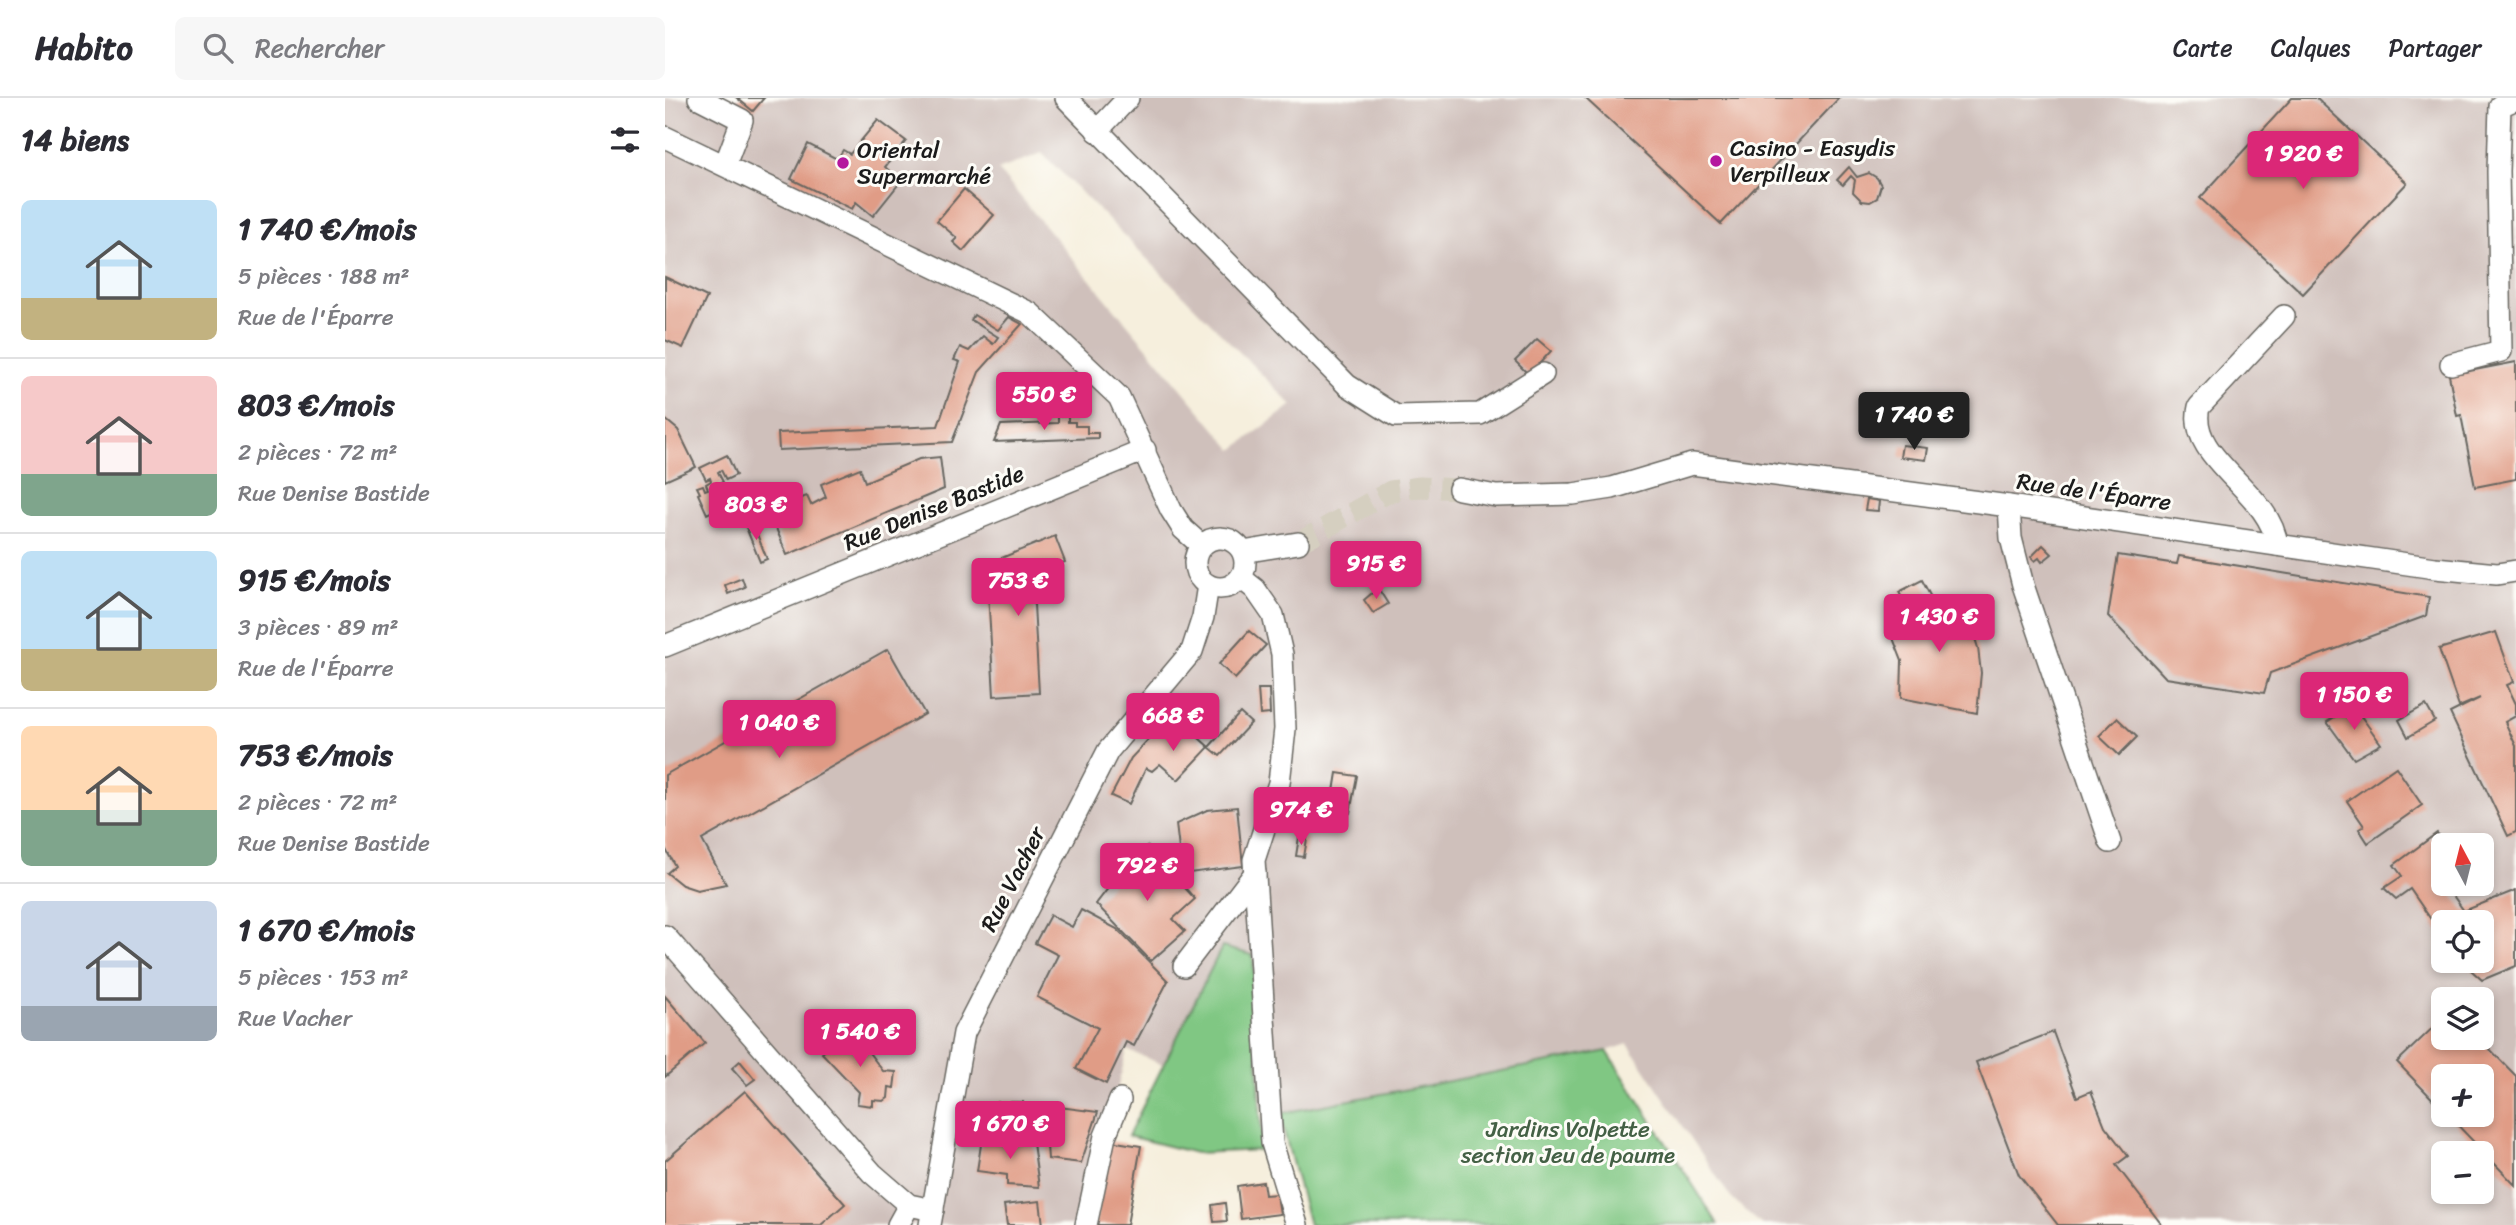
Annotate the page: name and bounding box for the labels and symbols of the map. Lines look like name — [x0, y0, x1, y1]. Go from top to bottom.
place label: Casino - Easydis Verpilleux — [1730, 128, 1896, 195]
place label: Oriental Supermarché — [857, 130, 991, 197]
pin: 1 920 € — [2238, 132, 2368, 191]
marker: Casino - Easydis Verpilleux — [1708, 153, 1724, 169]
marker: Oriental Supermarché — [835, 155, 851, 171]
pin: 550 € — [995, 372, 1093, 432]
pin: 1 740 € — [1849, 392, 1979, 452]
street label: Rue Denise Bastide — [837, 453, 1031, 563]
street label: Rue de l'Éparre — [2014, 461, 2174, 523]
pin: 803 € — [707, 482, 805, 542]
pin: 915 € — [1327, 542, 1425, 601]
pin: 753 € — [969, 559, 1067, 618]
pin: 1 430 € — [1874, 594, 2004, 654]
pin: 1 150 € — [2289, 672, 2419, 732]
pin: 668 € — [1124, 694, 1222, 753]
pin: 1 040 € — [714, 700, 844, 760]
pin: 974 € — [1252, 788, 1350, 847]
street label: Rue Vacher — [969, 817, 1058, 939]
north arrow — [2431, 833, 2494, 896]
pin: 792 € — [1098, 844, 1196, 903]
pin: 1 540 € — [795, 1010, 925, 1069]
pin: 1 670 € — [945, 1102, 1075, 1161]
park label: Jardins Volpette section Jeu de paume — [1460, 1109, 1675, 1176]

